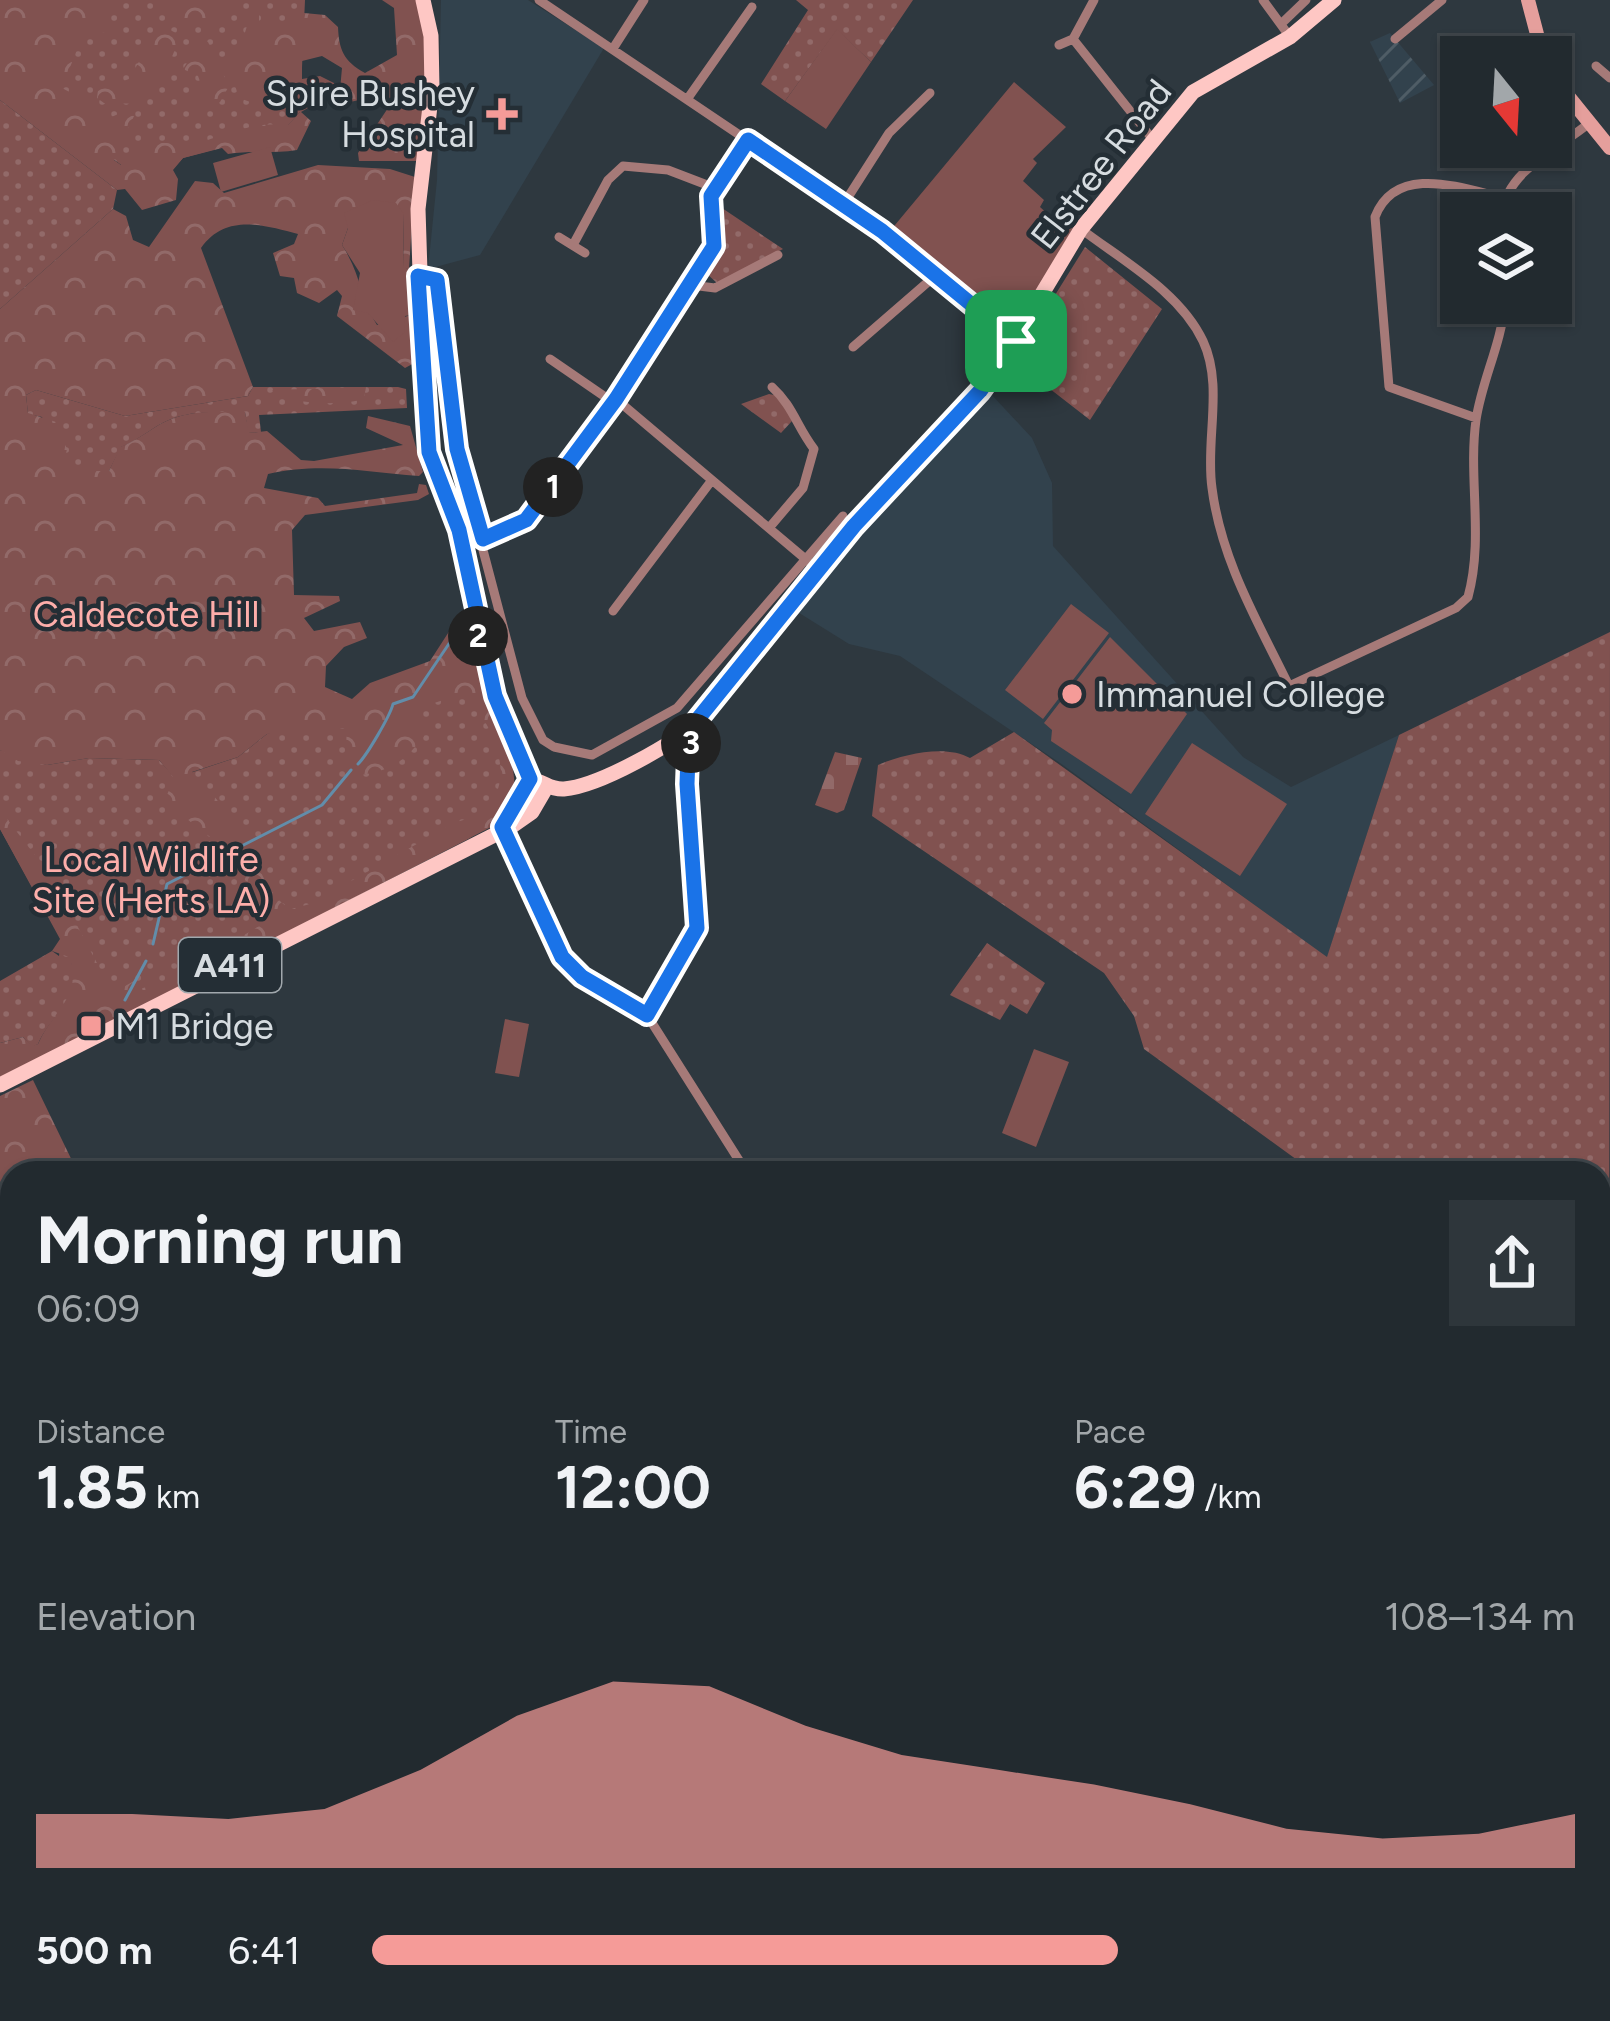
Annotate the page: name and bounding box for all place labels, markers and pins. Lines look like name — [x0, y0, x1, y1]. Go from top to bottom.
place label: Spire Bushey Hospital — [265, 72, 475, 156]
marker: Spire Bushey Hospital — [486, 98, 518, 130]
pin — [965, 290, 1067, 392]
pin: 1 — [523, 457, 583, 517]
pin: 2 — [448, 606, 508, 666]
place label: Immanuel College — [1096, 673, 1385, 716]
marker: Immanuel College — [1059, 681, 1085, 707]
pin: 3 — [661, 713, 721, 773]
place label: M1 Bridge — [115, 1005, 274, 1048]
marker: M1 Bridge — [78, 1013, 104, 1039]

